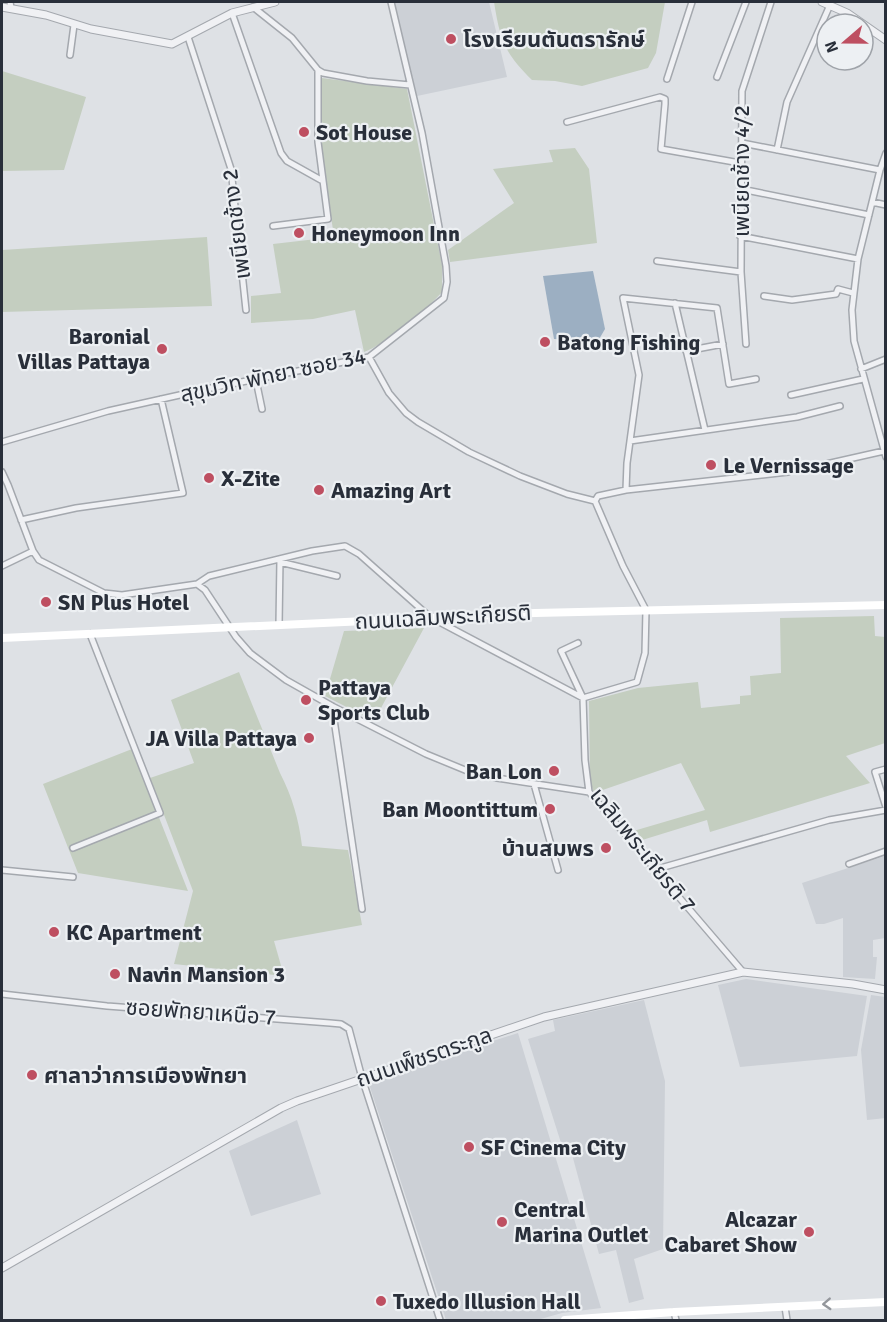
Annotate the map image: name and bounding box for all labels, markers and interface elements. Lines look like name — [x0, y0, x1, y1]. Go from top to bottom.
north arrow — [815, 12, 875, 72]
place label: โรงเรียนตันตรารักษ์ — [463, 26, 645, 53]
marker: โรงเรียนตันตรารักษ์ — [444, 32, 458, 46]
text: N — [821, 38, 843, 55]
street label: เพนียดช้าง 4/2 — [728, 105, 755, 237]
place label: Sot House — [316, 119, 412, 146]
marker: Sot House — [297, 125, 311, 139]
street label: เพนียดช้าง 2 — [216, 167, 256, 281]
place label: Honeymoon Inn — [311, 220, 460, 247]
marker: Honeymoon Inn — [292, 226, 306, 240]
place label: Baronial Villas Pattaya — [18, 323, 150, 375]
place label: Batong Fishing — [557, 329, 700, 356]
marker: Batong Fishing — [538, 335, 552, 349]
marker: Baronial Villas Pattaya — [155, 342, 169, 356]
street label: สุขุมวิท พัทยา ซอย 34 — [178, 342, 368, 408]
place label: Le Vernissage — [723, 452, 854, 479]
marker: Le Vernissage — [704, 458, 718, 472]
place label: X-Zite — [221, 465, 280, 492]
marker: X-Zite — [202, 471, 216, 485]
place label: Amazing Art — [331, 477, 451, 504]
marker: Amazing Art — [312, 483, 326, 497]
place label: SN Plus Hotel — [58, 589, 189, 616]
marker: SN Plus Hotel — [39, 595, 53, 609]
street label: ถนนเฉลิมพระเกียรติ — [354, 599, 532, 635]
place label: Pattaya Sports Club — [318, 674, 430, 726]
marker: Pattaya Sports Club — [299, 693, 313, 707]
place label: JA Villa Pattaya — [145, 725, 297, 752]
marker: JA Villa Pattaya — [302, 731, 316, 745]
place label: Ban Lon — [466, 758, 542, 785]
marker: Ban Lon — [547, 764, 561, 778]
street label: เฉลิมพระเกียรติ 7 — [584, 782, 702, 918]
place label: Ban Moontittum — [382, 796, 538, 823]
marker: Ban Moontittum — [543, 802, 557, 816]
place label: บ้านสมพร — [501, 835, 594, 862]
marker: บ้านสมพร — [599, 841, 613, 855]
place label: KC Apartment — [66, 919, 202, 946]
marker: KC Apartment — [47, 925, 61, 939]
place label: Navin Mansion 3 — [127, 961, 285, 988]
marker: Navin Mansion 3 — [108, 967, 122, 981]
street label: ซอยพัทยาเหนือ 7 — [125, 993, 277, 1031]
street label: ถนนเพ็ชรตระกูล — [352, 1021, 496, 1093]
place label: ศาลาว่าการเมืองพัทยา — [44, 1062, 247, 1089]
marker: ศาลาว่าการเมืองพัทยา — [25, 1068, 39, 1082]
place label: SF Cinema City — [481, 1134, 626, 1161]
marker: SF Cinema City — [462, 1140, 476, 1154]
place label: Central Marina Outlet — [514, 1196, 648, 1248]
place label: Alcazar Cabaret Show — [665, 1206, 797, 1258]
marker: Central Marina Outlet — [495, 1215, 509, 1229]
marker: Alcazar Cabaret Show — [802, 1225, 816, 1239]
place label: Tuxedo Illusion Hall — [393, 1288, 581, 1315]
marker: Tuxedo Illusion Hall — [374, 1294, 388, 1308]
one-way arrow — [823, 1298, 832, 1311]

